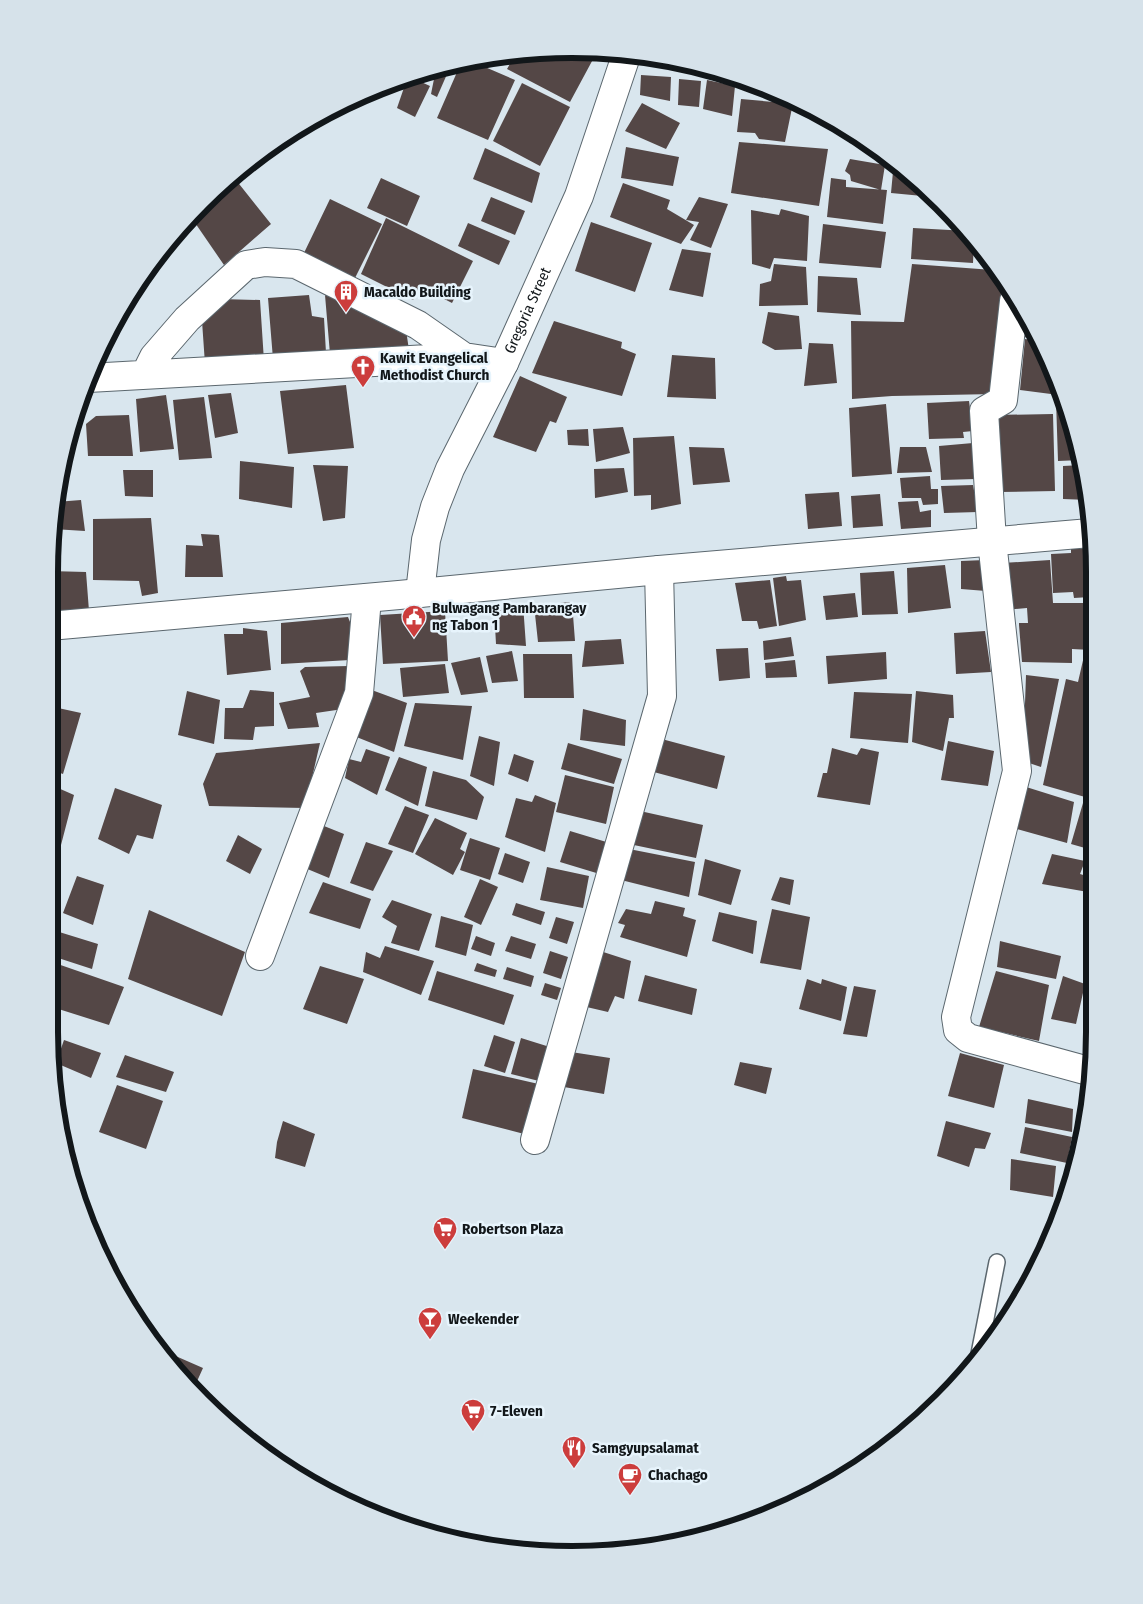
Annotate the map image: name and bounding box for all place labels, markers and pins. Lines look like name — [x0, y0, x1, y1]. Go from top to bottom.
building icon: Macaldo Building — [333, 279, 359, 313]
place label: Macaldo Building — [364, 283, 471, 301]
place label: Kawit Evangelical Methodist Church — [380, 349, 490, 384]
church icon: Kawit Evangelical Methodist Church — [350, 354, 376, 388]
place label: Bulwagang Pambarangay ng Tabon 1 — [432, 599, 587, 634]
public building icon: Bulwagang Pambarangay ng Tabon 1 — [401, 604, 427, 638]
supermarket icon: Robertson Plaza — [432, 1216, 458, 1250]
place label: Robertson Plaza — [462, 1220, 564, 1238]
bar icon: Weekender — [417, 1306, 443, 1340]
place label: Weekender — [448, 1310, 519, 1328]
supermarket icon: 7-Eleven — [460, 1398, 486, 1432]
place label: 7-Eleven — [490, 1402, 543, 1420]
restaurant icon: Samgyupsalamat — [561, 1435, 587, 1469]
place label: Samgyupsalamat — [592, 1439, 699, 1457]
cafe icon: Chachago — [617, 1462, 643, 1496]
place label: Chachago — [648, 1466, 708, 1484]

